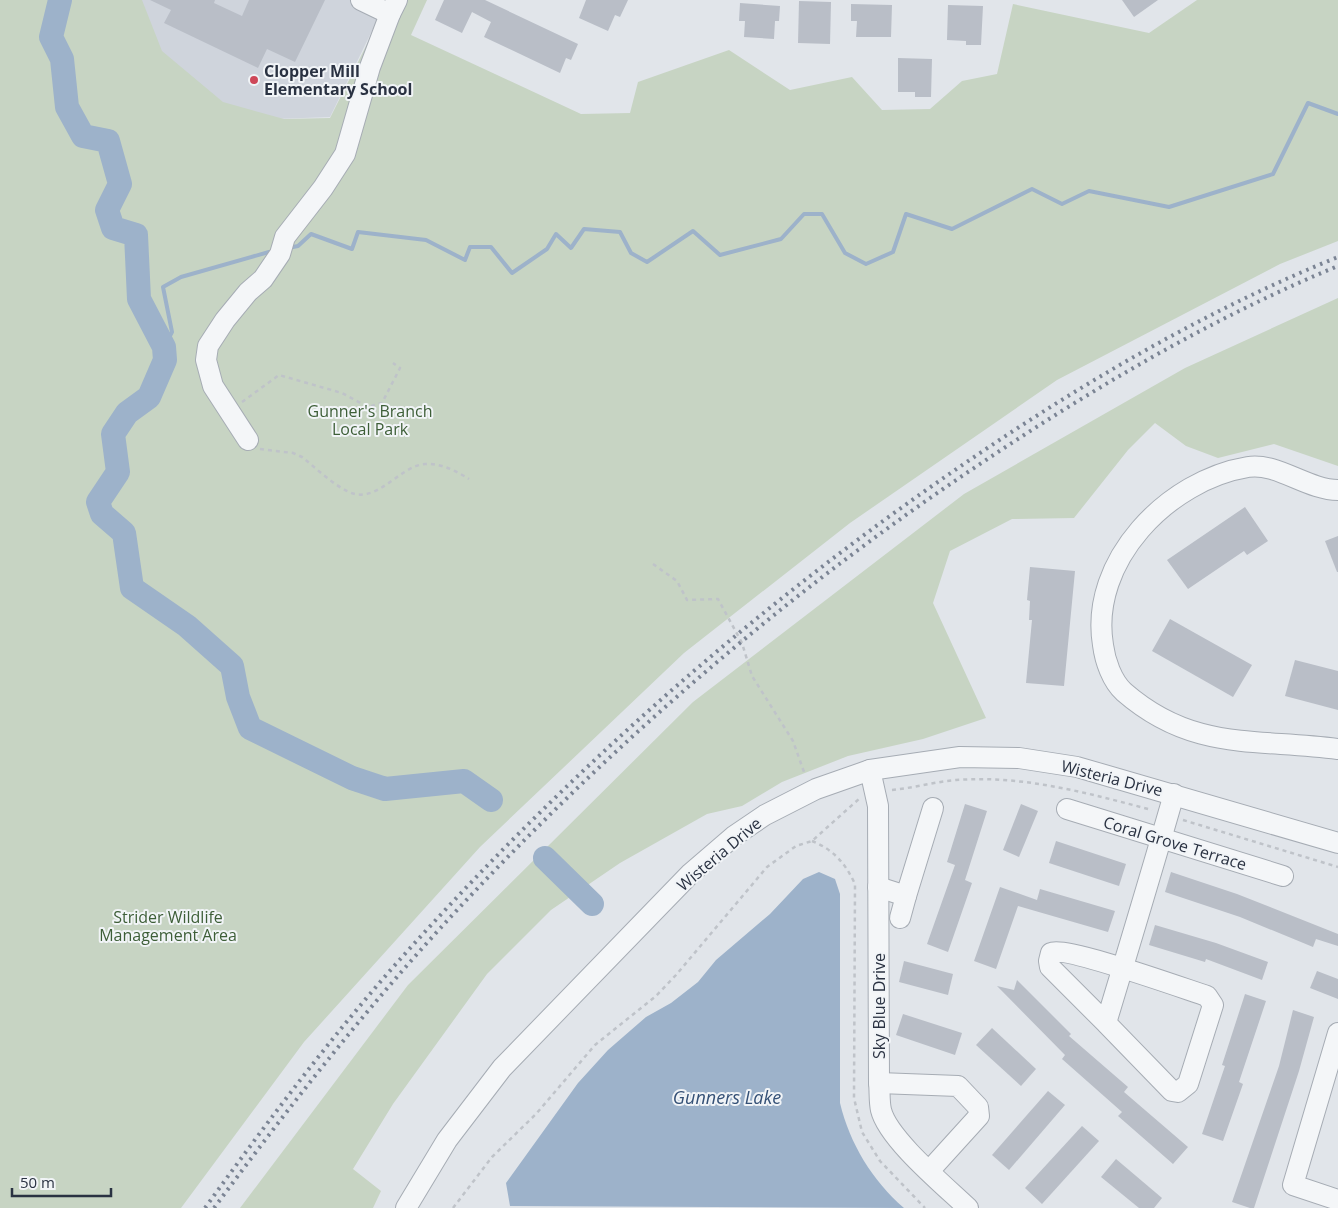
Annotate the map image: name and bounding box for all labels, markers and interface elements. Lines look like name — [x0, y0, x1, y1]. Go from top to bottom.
place label: Clopper Mill Elementary School — [264, 60, 412, 100]
marker: Clopper Mill Elementary School — [248, 74, 260, 86]
park label: Gunner's Branch Local Park — [308, 400, 432, 440]
street label: Wisteria Drive — [1059, 755, 1165, 801]
street label: Coral Grove Terrace — [1101, 811, 1249, 875]
street label: Wisteria Drive — [672, 812, 766, 896]
park label: Strider Wildlife Management Area — [99, 906, 237, 946]
street label: Sky Blue Drive — [868, 953, 890, 1059]
water label: Gunners Lake — [673, 1085, 781, 1109]
scale bar — [12, 1166, 111, 1198]
text: 50 m — [20, 1172, 55, 1192]

